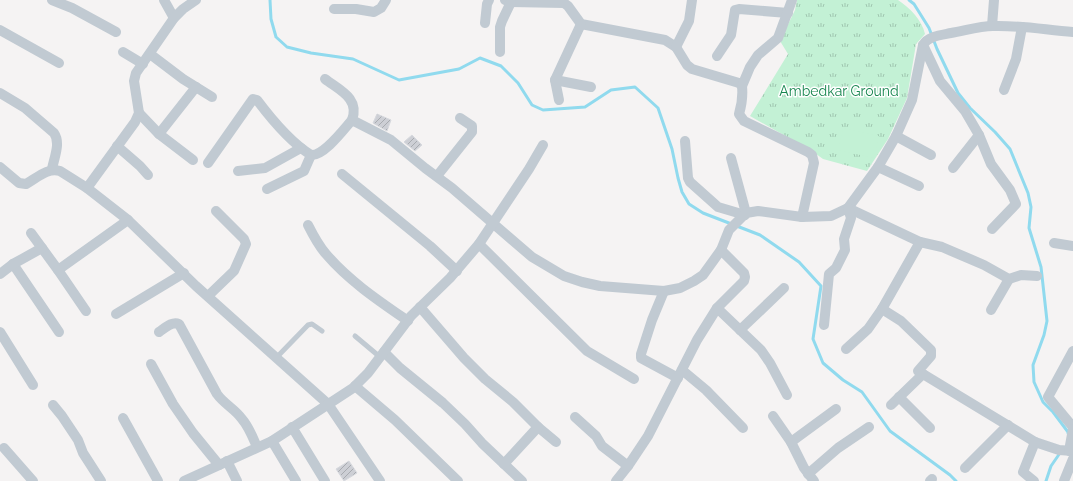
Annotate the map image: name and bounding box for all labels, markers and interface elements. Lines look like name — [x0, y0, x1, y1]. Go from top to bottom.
park label: Ambedkar Ground — [779, 83, 899, 99]

